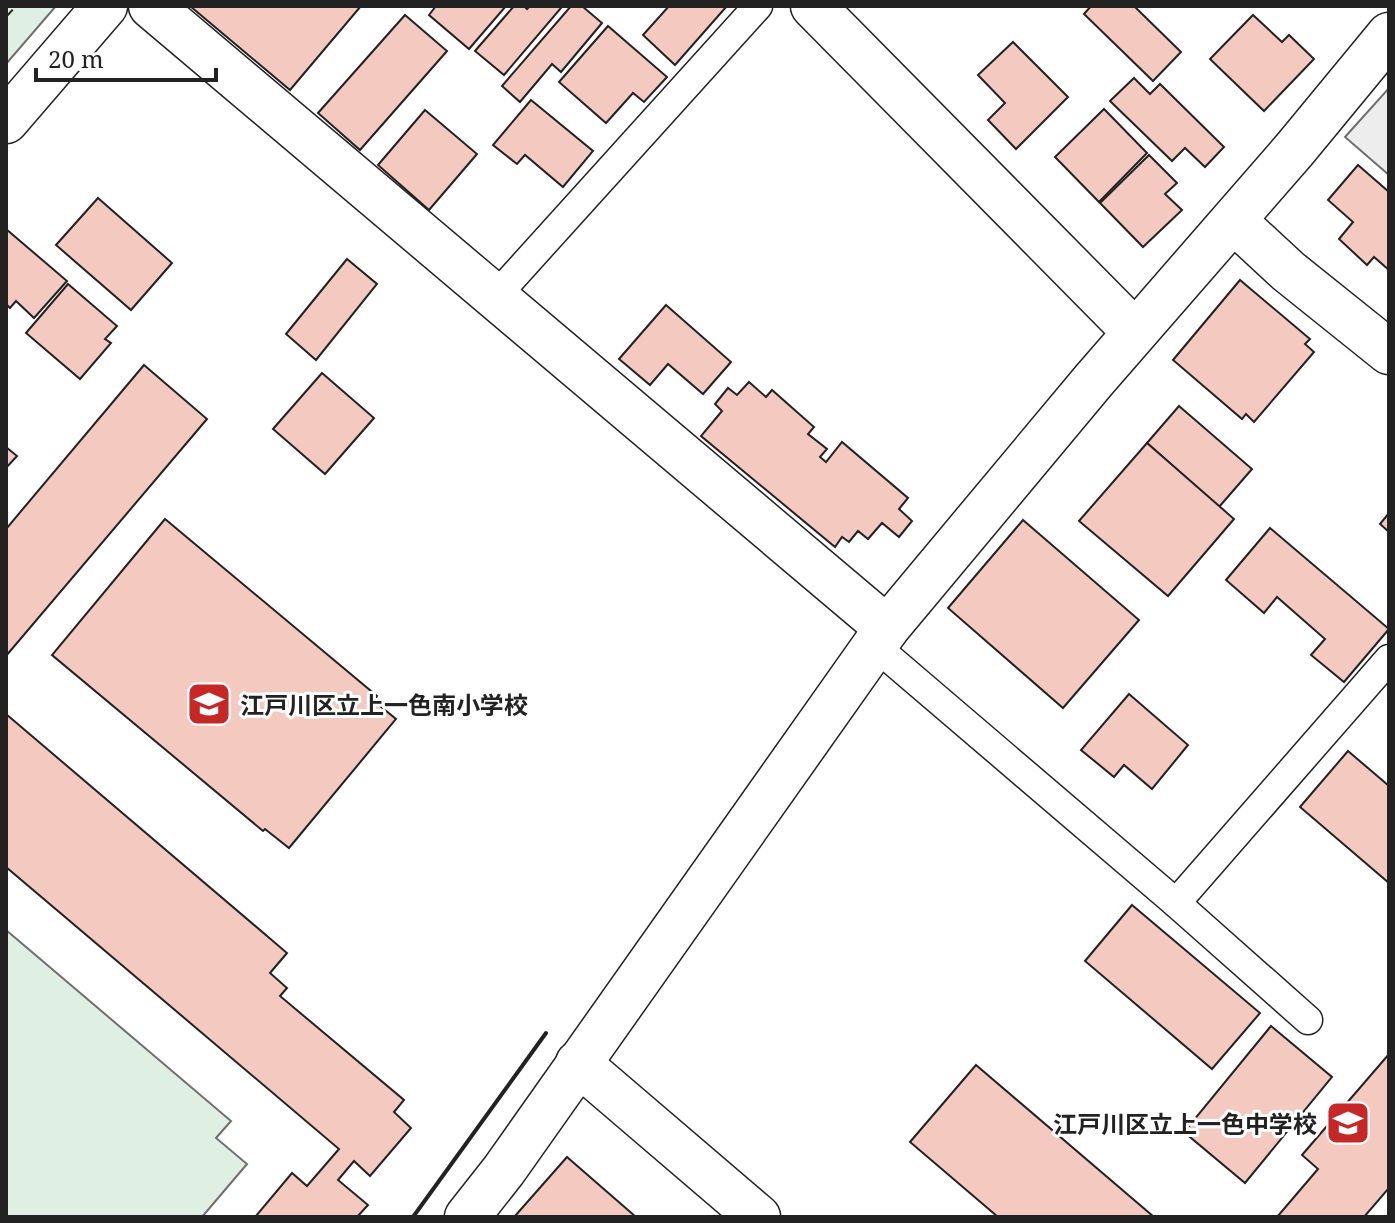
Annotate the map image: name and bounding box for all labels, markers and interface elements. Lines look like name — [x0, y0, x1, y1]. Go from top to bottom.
scale bar — [36, 32, 216, 82]
text: 20 m — [48, 42, 104, 75]
school or university icon: 江戸川区立上一色南小学校 — [185, 680, 233, 728]
place label: 江戸川区立上一色南小学校 — [240, 688, 528, 721]
school or university icon: 江戸川区立上一色中学校 — [1324, 1099, 1372, 1147]
place label: 江戸川区立上一色中学校 — [1053, 1107, 1317, 1140]

